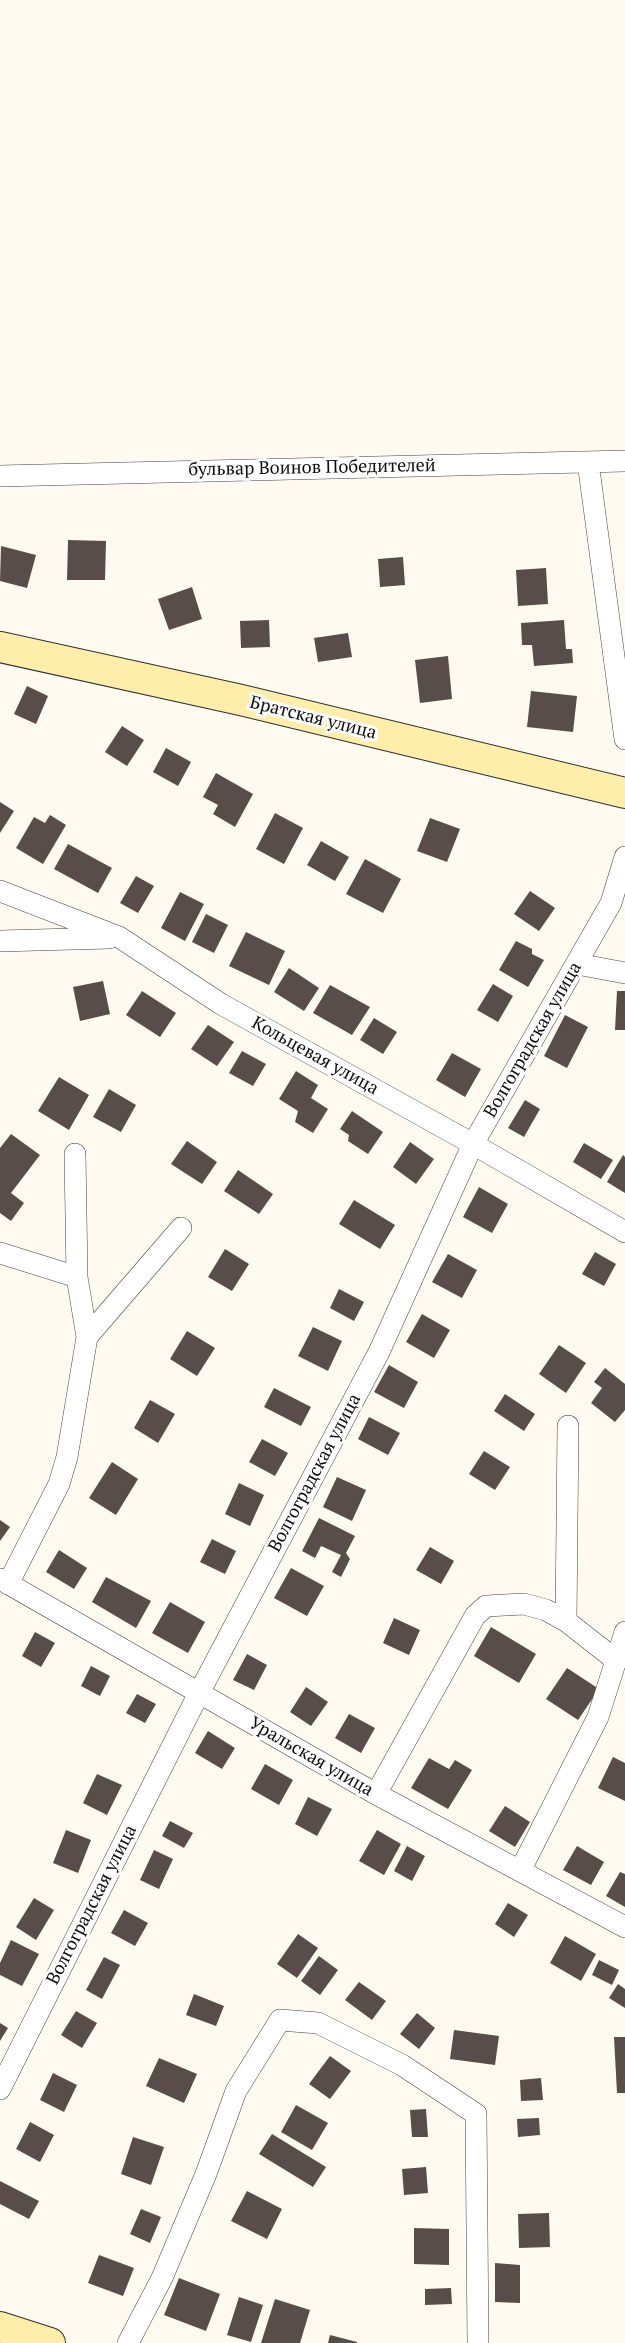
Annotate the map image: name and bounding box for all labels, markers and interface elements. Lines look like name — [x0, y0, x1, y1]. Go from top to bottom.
street label: бульвар Воинов Победителей — [188, 455, 436, 481]
street label: Братская улица — [247, 692, 379, 744]
street label: Волгоградская улица — [480, 958, 586, 1122]
street label: Кольцевая улица — [248, 1012, 382, 1100]
street label: Волгоградская улица — [264, 1390, 366, 1556]
street label: Уральская улица — [245, 1713, 377, 1801]
street label: Волгоградская улица — [42, 1822, 142, 1988]

